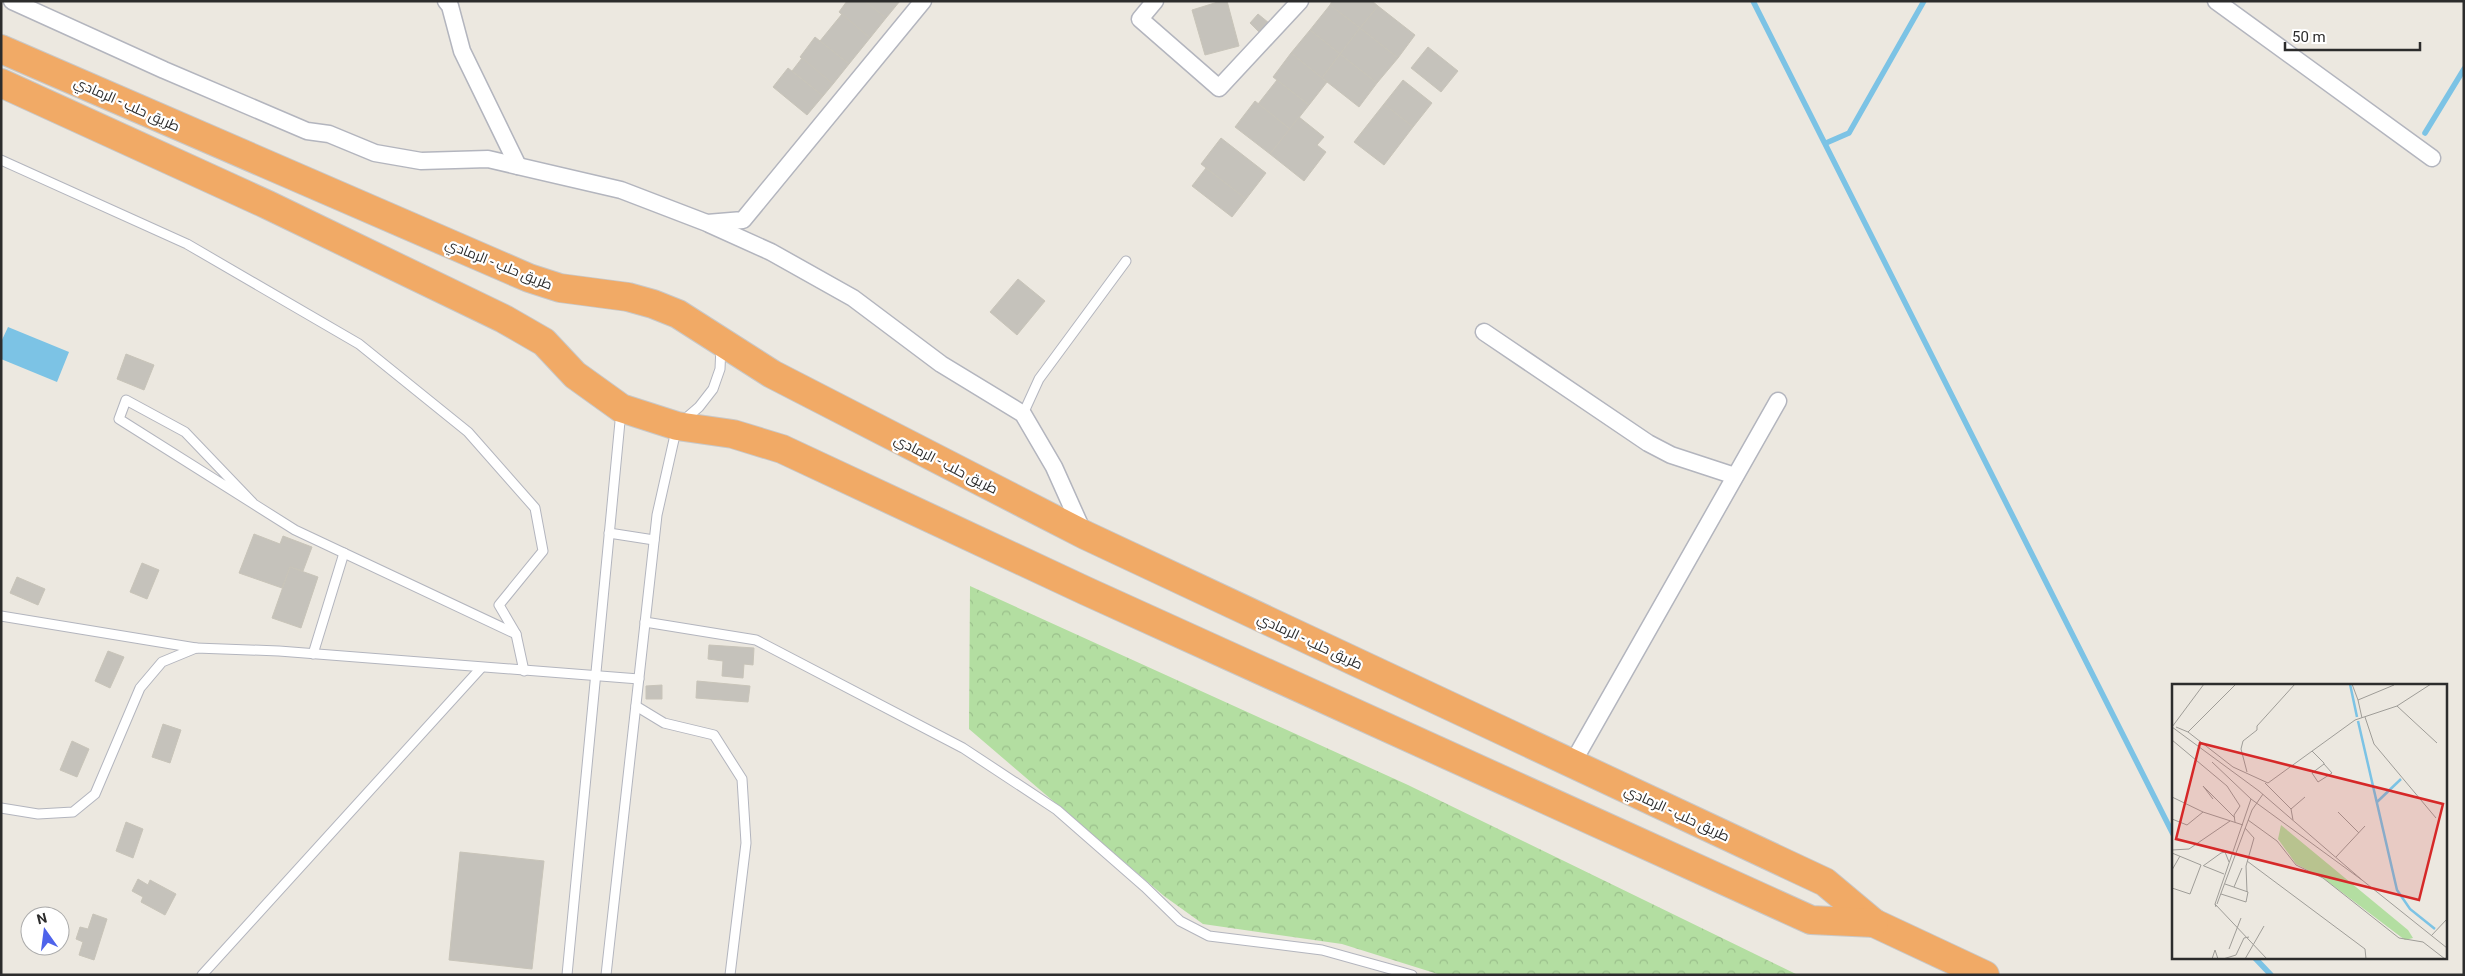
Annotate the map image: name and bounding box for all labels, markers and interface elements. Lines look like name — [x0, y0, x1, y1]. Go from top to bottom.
scale bar — [2285, 20, 2420, 52]
text: 50 m — [2292, 28, 2326, 46]
street label: طريق حلب - الرمادي — [70, 74, 182, 138]
street label: طريق حلب - الرمادي — [442, 235, 555, 296]
street label: طريق حلب - الرمادي — [890, 431, 1000, 501]
street label: طريق حلب - الرمادي — [1253, 610, 1365, 676]
inset map — [2172, 684, 2448, 958]
street label: طريق حلب - الرمادي — [1620, 782, 1732, 848]
north arrow — [20, 906, 70, 956]
text: N — [35, 909, 49, 927]

